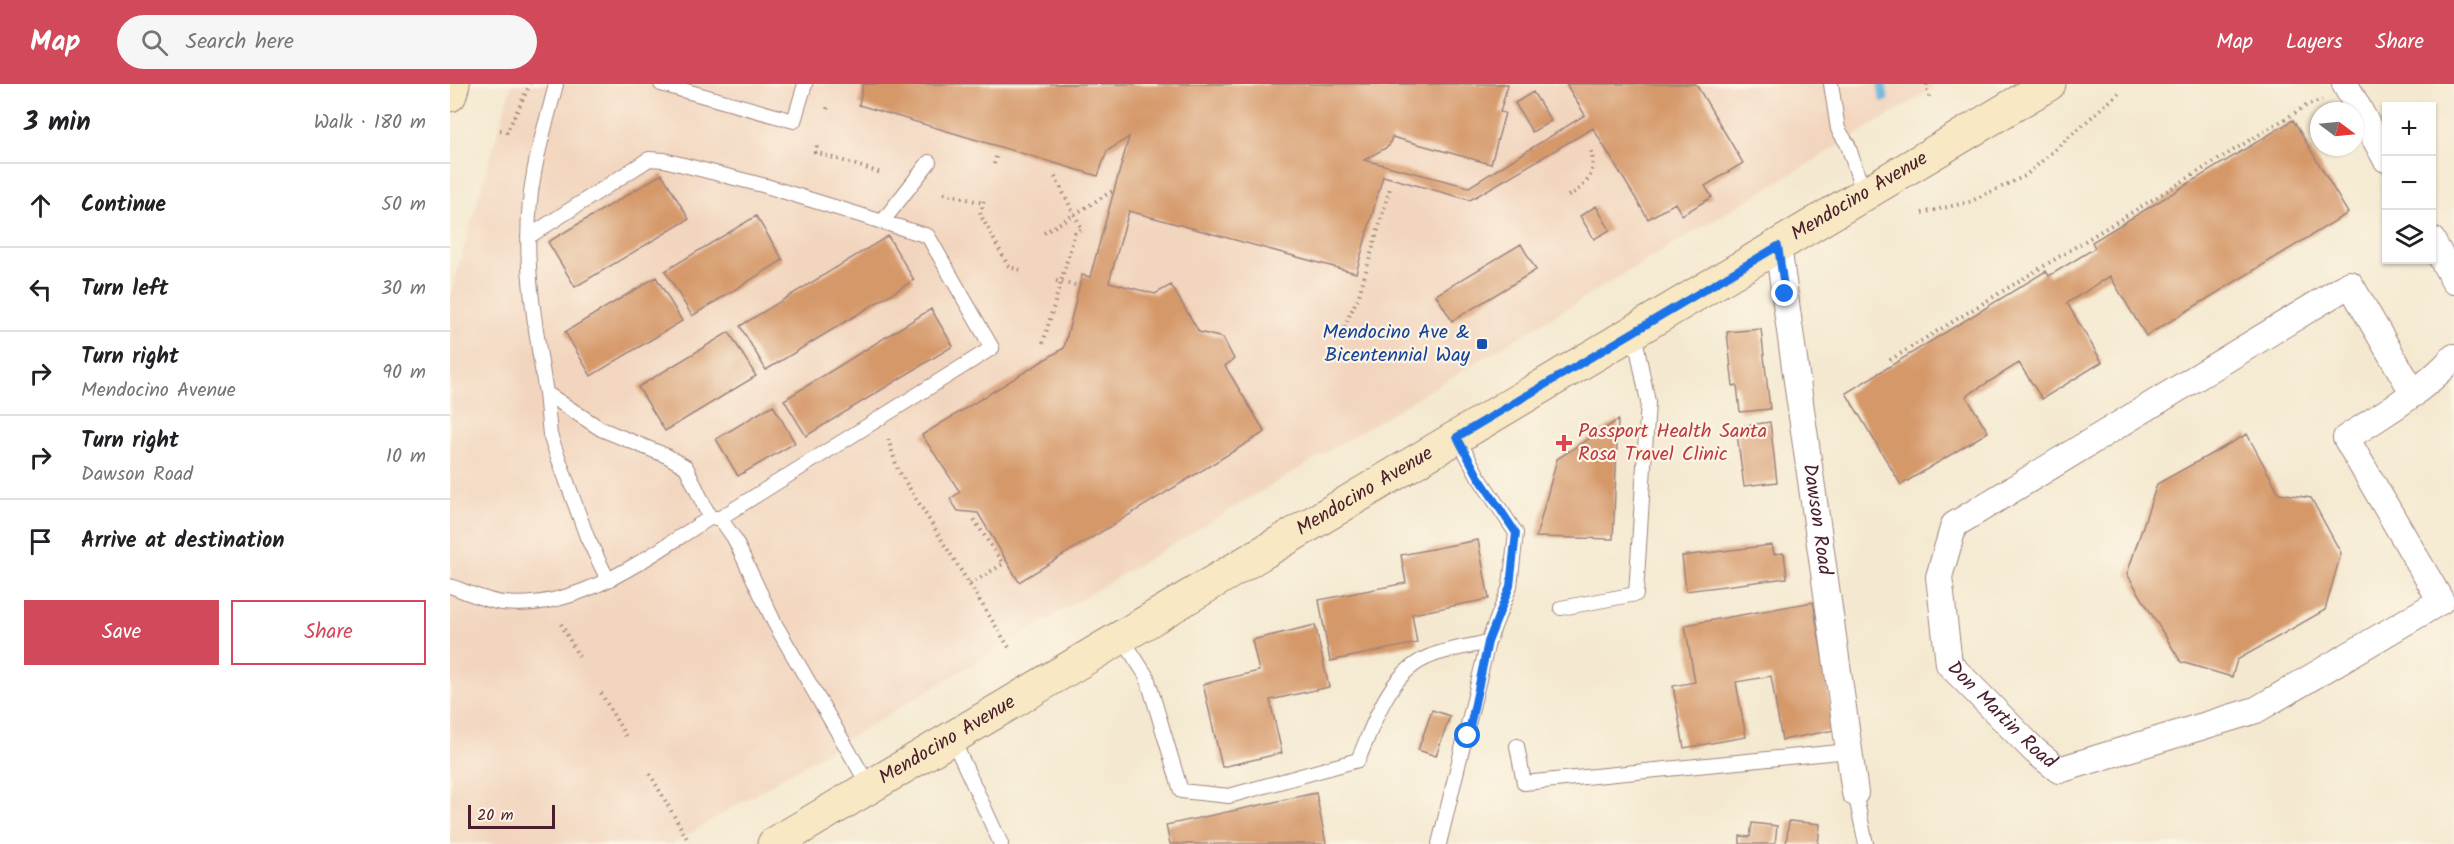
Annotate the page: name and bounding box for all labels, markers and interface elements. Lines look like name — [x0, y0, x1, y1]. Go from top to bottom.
search box — [117, 15, 537, 69]
text: Map — [30, 20, 81, 65]
text: Search here — [186, 25, 294, 60]
icon: search — [138, 26, 171, 59]
text: Map — [2216, 26, 2253, 59]
text: Layers — [2286, 26, 2342, 59]
text: Share — [2375, 26, 2424, 59]
text: 3 min — [24, 102, 91, 144]
north arrow — [2310, 102, 2364, 156]
map controls — [2382, 102, 2436, 264]
button: + — [2382, 102, 2436, 156]
text: Walk · 180 m — [314, 107, 426, 139]
street label: Mendocino Avenue — [1785, 143, 1934, 250]
button: − — [2382, 156, 2436, 210]
text: Continue — [81, 188, 166, 223]
icon: ahead — [24, 189, 57, 222]
text: 50 m — [381, 189, 426, 221]
button: layers — [2382, 210, 2436, 264]
text: Turn left — [81, 272, 168, 307]
icon: left — [24, 273, 57, 306]
text: 30 m — [381, 273, 426, 305]
route end — [1771, 280, 1797, 306]
place label: Mendocino Ave & Bicentennial Way — [1322, 317, 1471, 372]
marker: Mendocino Ave & Bicentennial Way — [1475, 337, 1489, 351]
text: Turn right — [81, 340, 179, 375]
icon: right — [24, 357, 57, 390]
text: 90 m — [382, 357, 426, 389]
text: Mendocino Avenue — [81, 375, 236, 407]
place label: Passport Health Santa Rosa Travel Clinic — [1578, 416, 1767, 471]
text: Turn right — [81, 424, 179, 459]
marker: Passport Health Santa Rosa Travel Clinic — [1555, 434, 1573, 452]
street label: Mendocino Avenue — [1290, 438, 1440, 545]
icon: right — [24, 441, 57, 474]
text: 10 m — [386, 441, 426, 473]
text: Dawson Road — [81, 459, 193, 491]
street label: Dawson Road — [1793, 462, 1840, 578]
text: Arrive at destination — [81, 524, 284, 559]
icon: arrive — [24, 525, 57, 558]
button: Save — [24, 600, 219, 665]
button: Share — [231, 600, 426, 665]
street label: Don Martin Road — [1939, 654, 2064, 778]
street label: Mendocino Avenue — [873, 687, 1022, 794]
route start — [1454, 722, 1480, 748]
scale bar — [468, 802, 555, 830]
text: 20 m — [477, 803, 513, 828]

